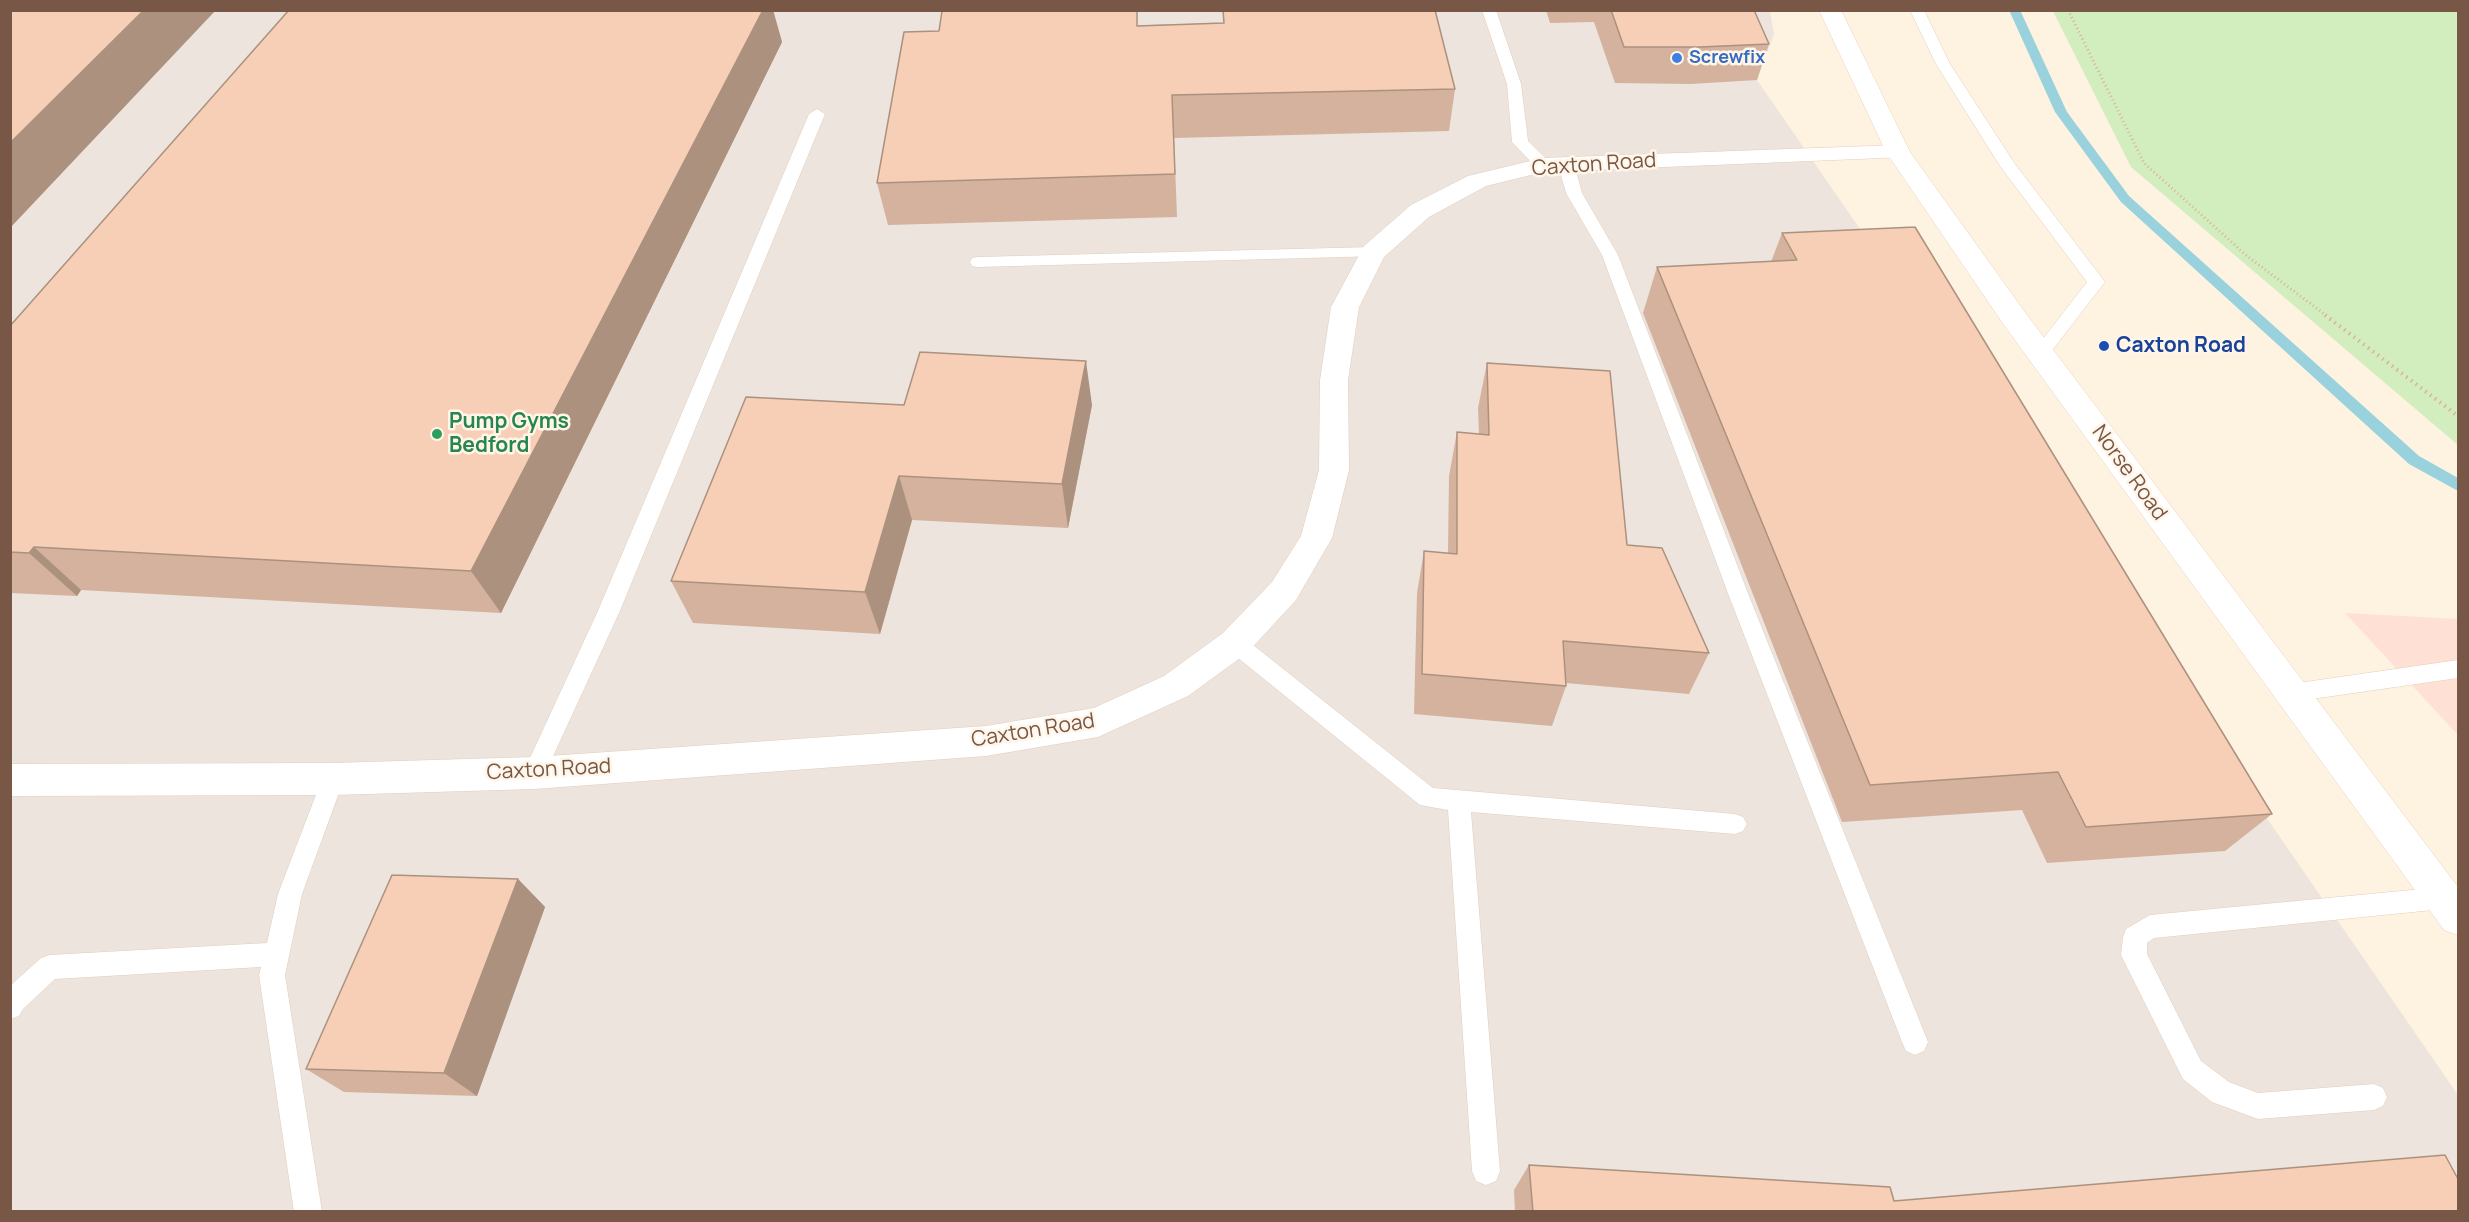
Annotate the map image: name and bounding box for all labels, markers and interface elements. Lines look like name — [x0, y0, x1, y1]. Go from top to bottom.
place label: Screwfix — [1689, 47, 1765, 69]
marker: Screwfix — [1670, 51, 1684, 65]
street label: Caxton Road — [1531, 148, 1657, 182]
place label: Caxton Road — [2116, 333, 2246, 359]
marker: Caxton Road — [2097, 339, 2111, 353]
place label: Pump Gyms Bedford — [449, 409, 569, 459]
street label: Norse Road — [2086, 421, 2172, 525]
marker: Pump Gyms Bedford — [430, 427, 444, 441]
street label: Caxton Road — [969, 709, 1097, 753]
street label: Caxton Road — [486, 754, 612, 786]

